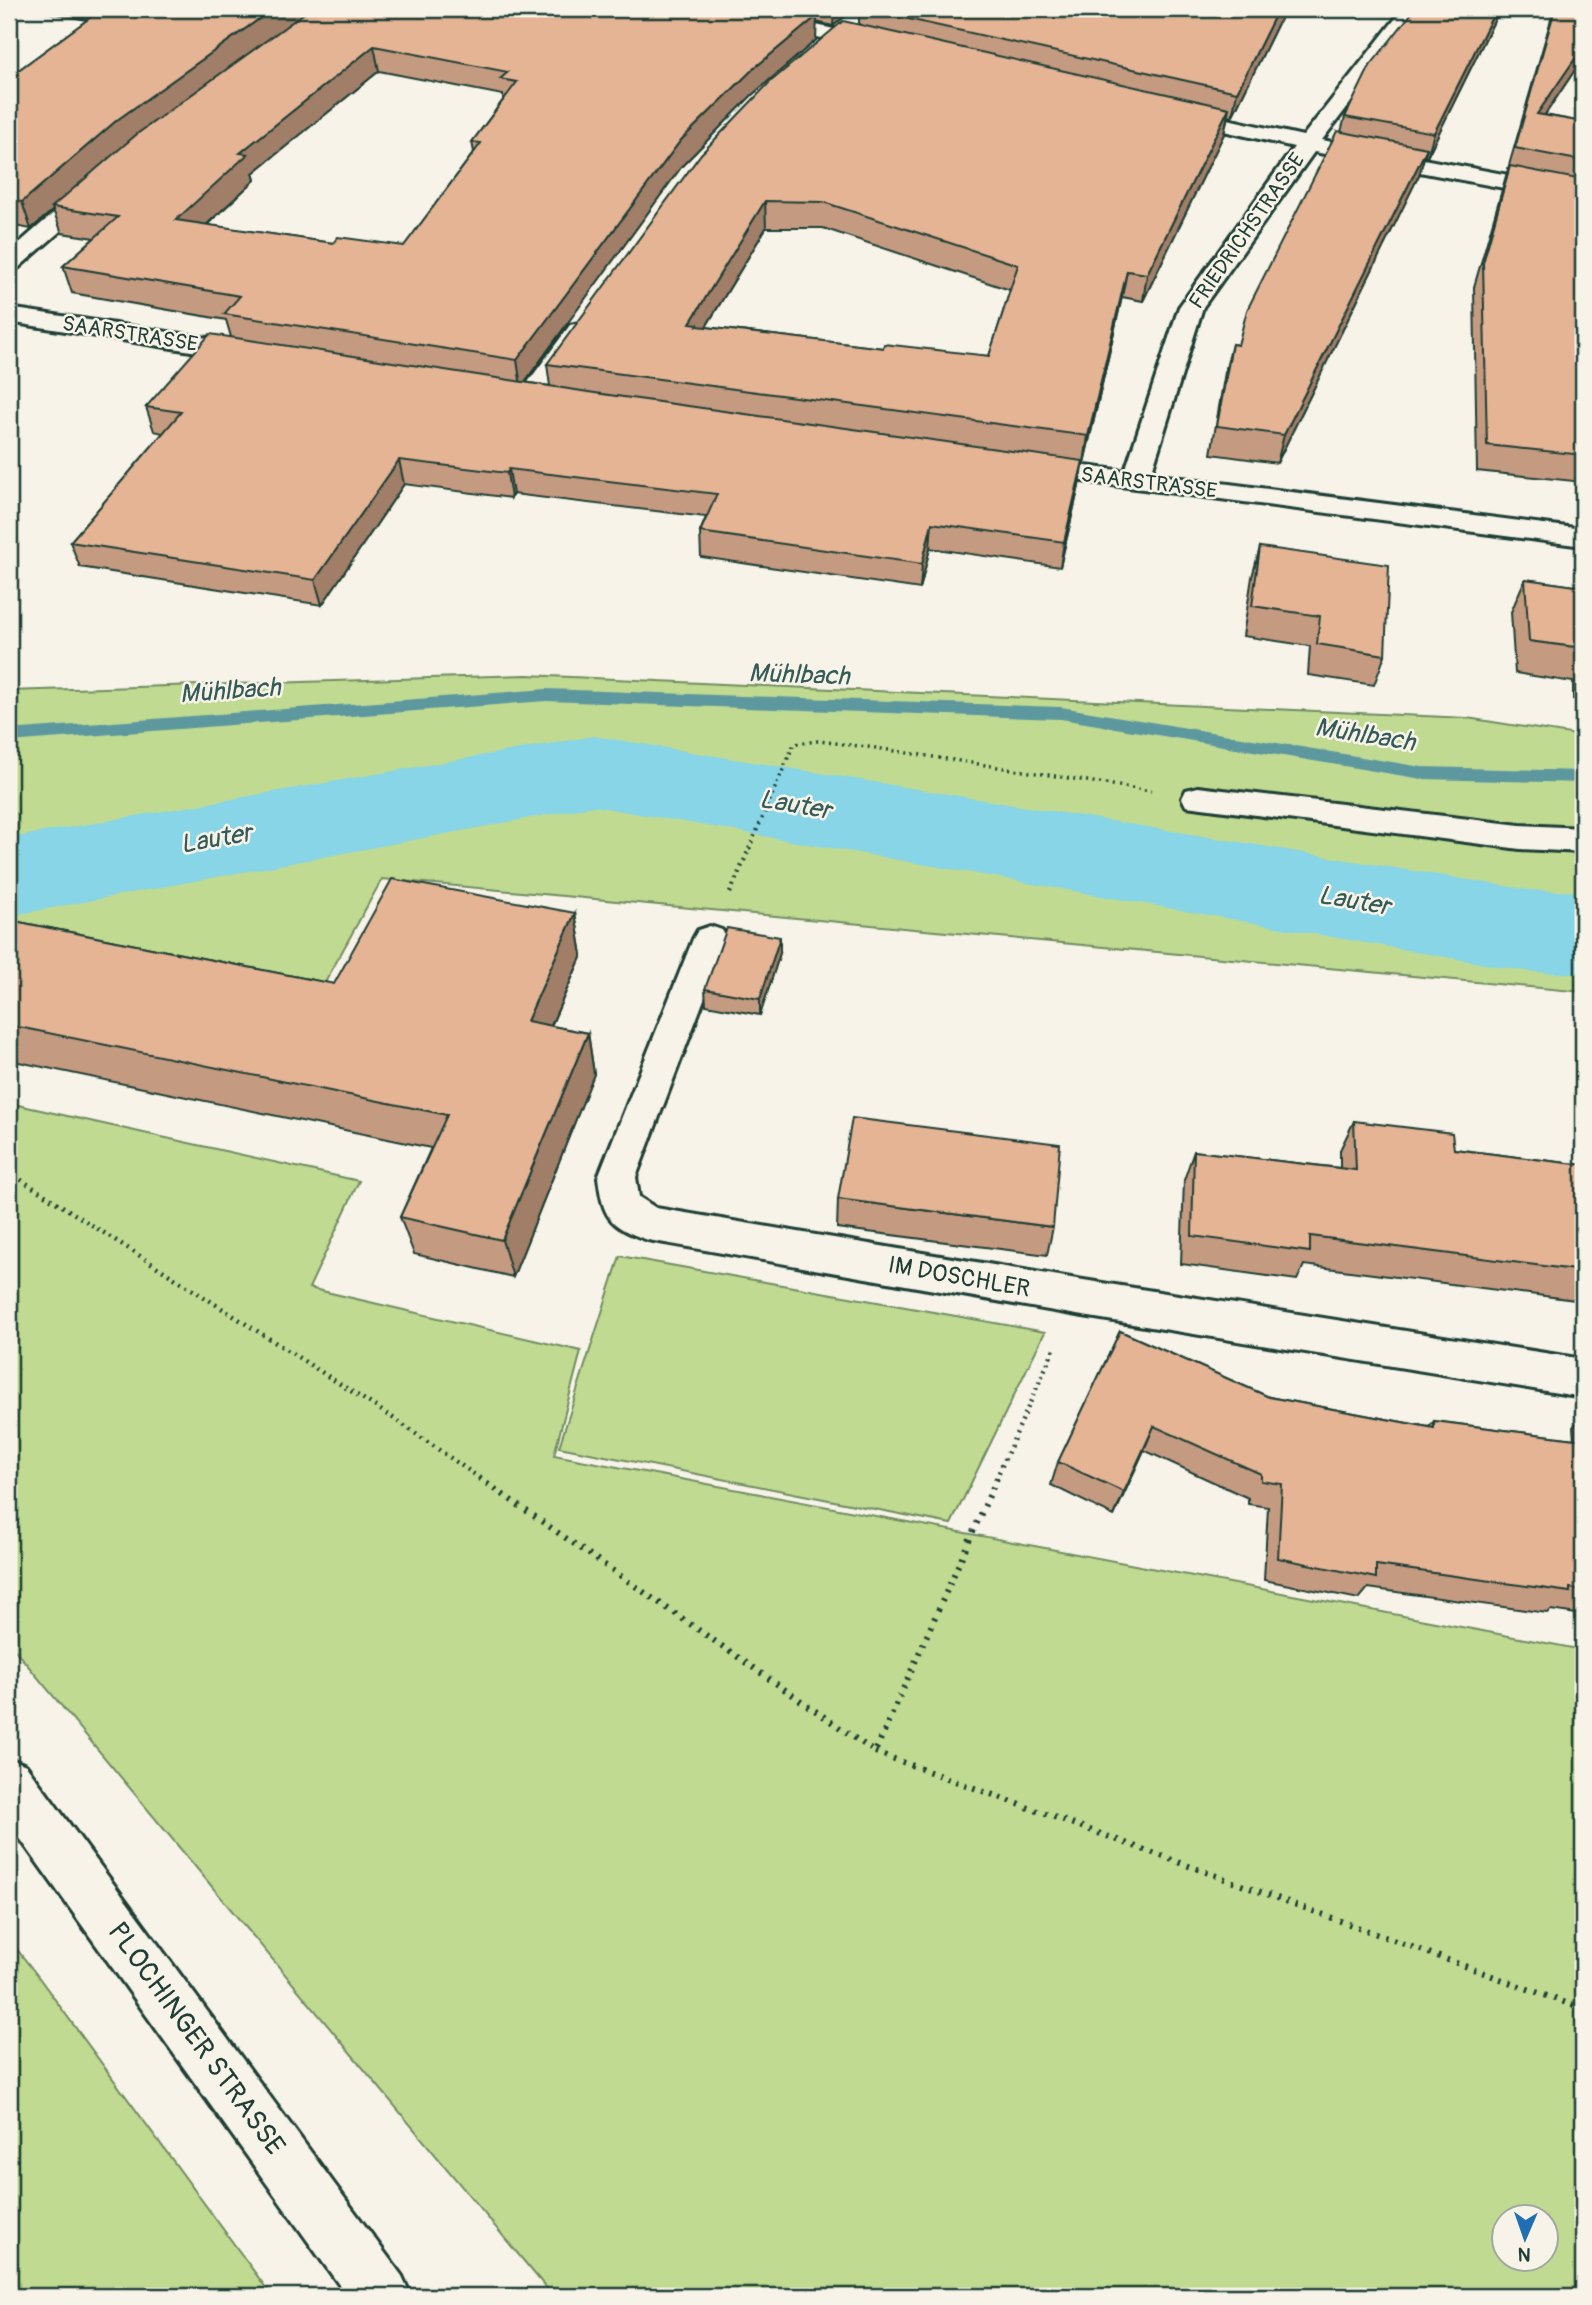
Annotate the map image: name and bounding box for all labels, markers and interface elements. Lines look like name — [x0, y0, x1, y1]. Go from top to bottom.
street label: FRIEDRICHSTRASSE — [1183, 148, 1311, 314]
street label: SAARSTRASSE — [60, 310, 200, 358]
street label: SAARSTRASSE — [1079, 461, 1219, 505]
water label: Mühlbach — [748, 657, 852, 693]
water label: Mühlbach — [179, 671, 283, 710]
water label: Mühlbach — [1313, 711, 1419, 759]
water label: Lauter — [757, 783, 837, 828]
water label: Lauter — [178, 816, 258, 861]
water label: Lauter — [1316, 879, 1396, 924]
street label: IM DOSCHLER — [886, 1250, 1032, 1304]
street label: PLOCHINGER STRASSE — [100, 1916, 292, 2162]
north arrow — [1490, 2204, 1560, 2274]
text: N — [1517, 2242, 1531, 2266]

